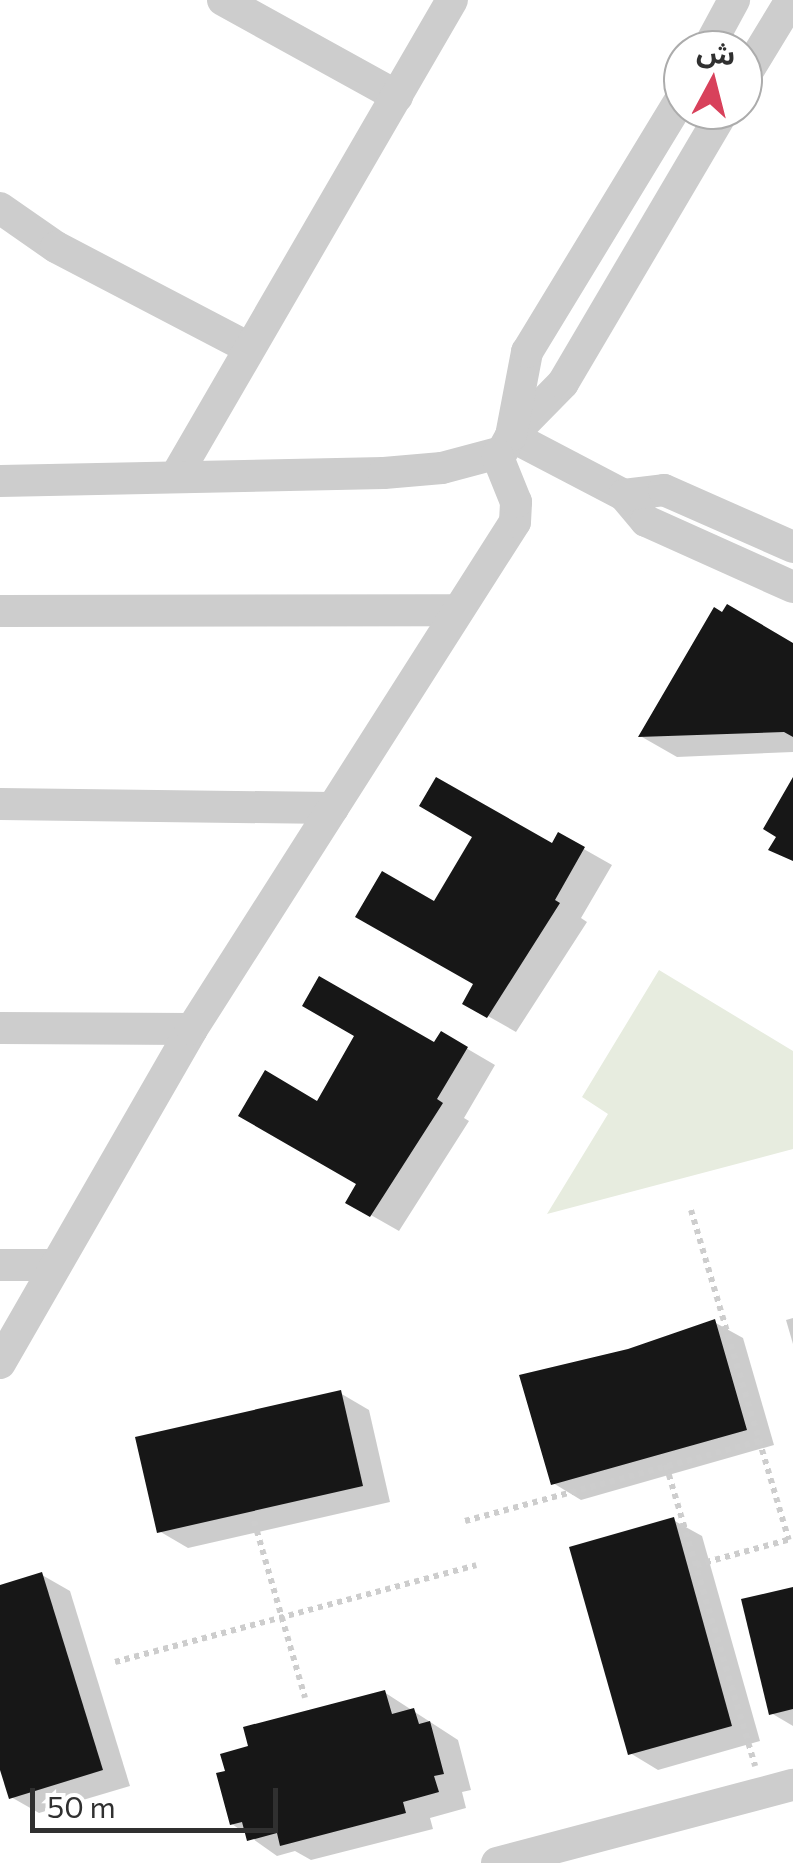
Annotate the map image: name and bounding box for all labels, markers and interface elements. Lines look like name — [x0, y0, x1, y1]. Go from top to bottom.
north arrow — [663, 30, 763, 130]
text: ش — [695, 33, 738, 71]
scale bar — [35, 1768, 282, 1830]
text: 50 m — [47, 1787, 116, 1824]

